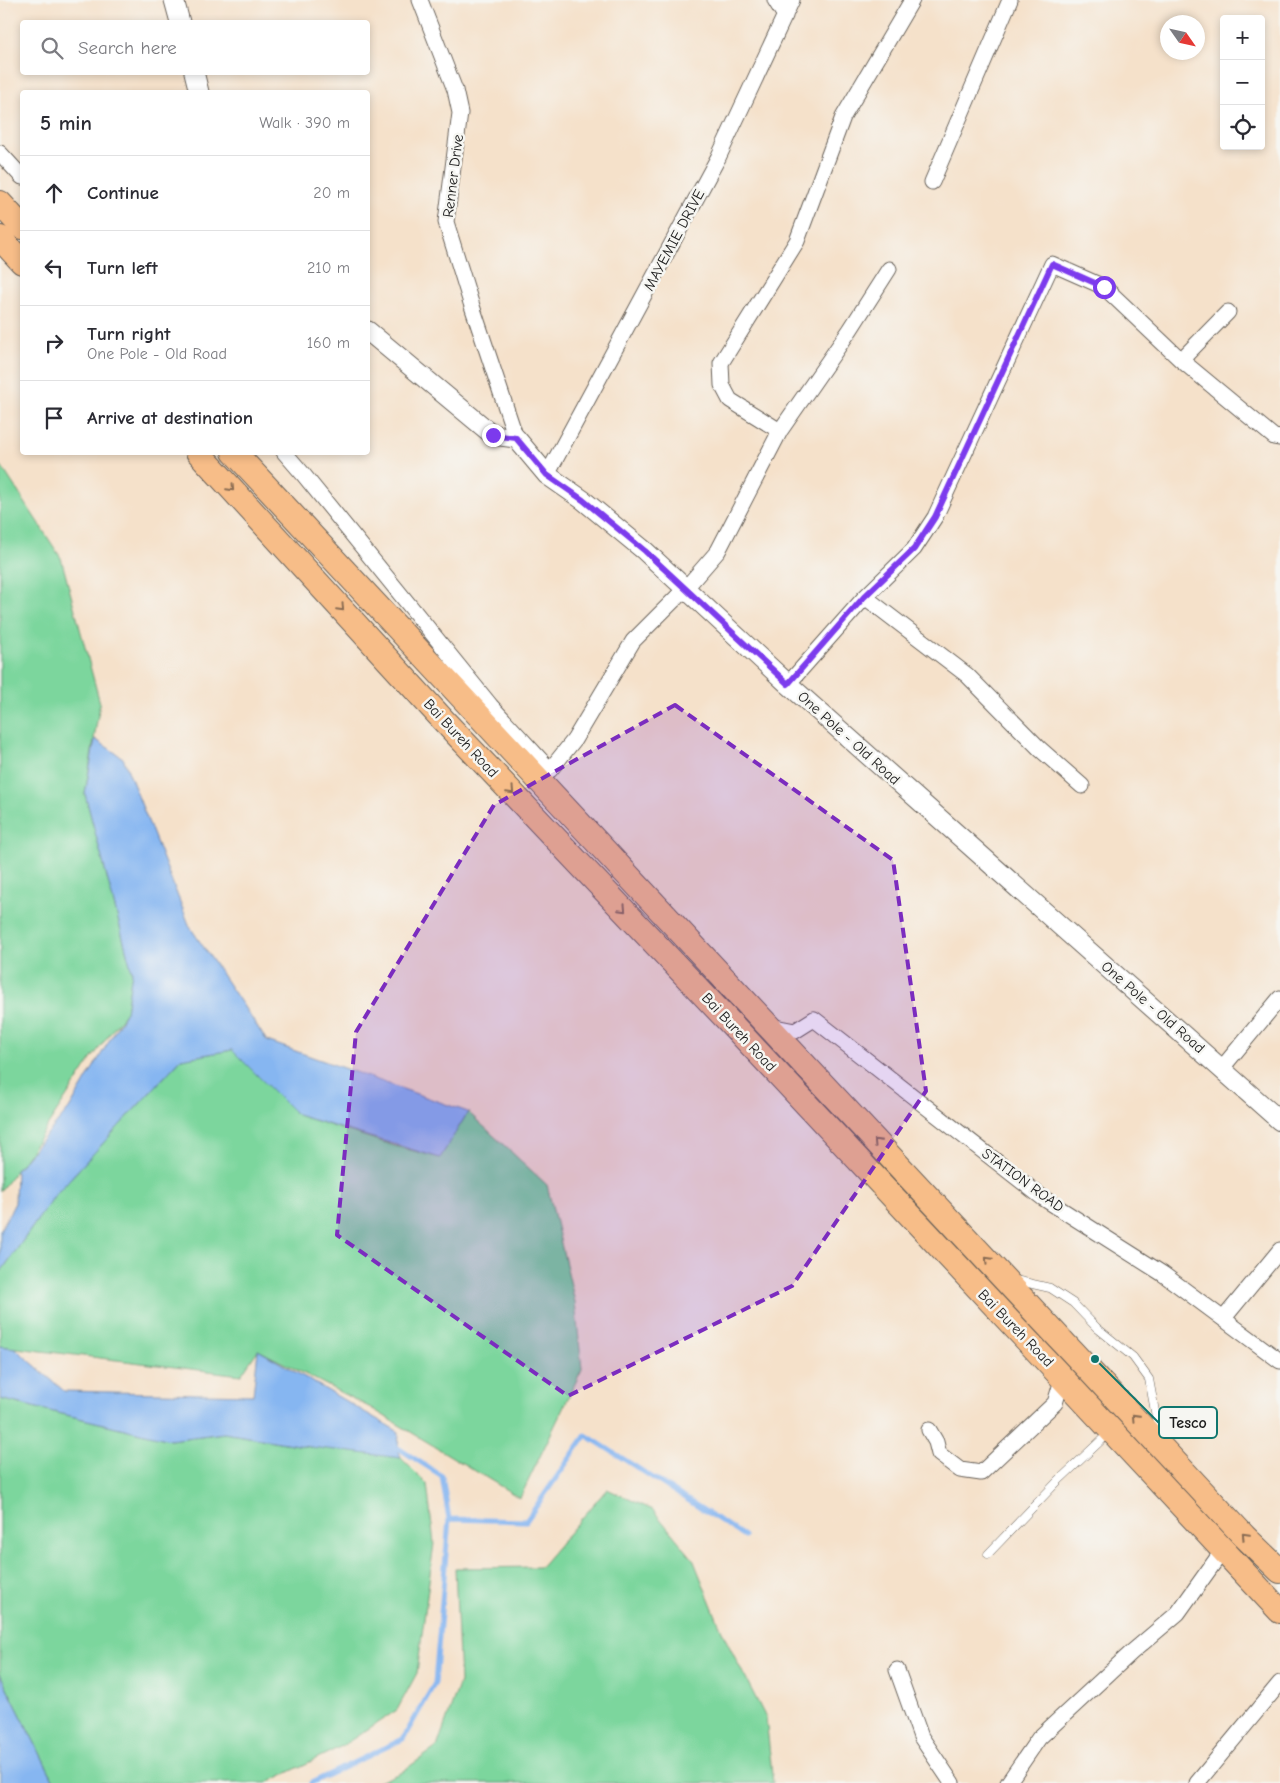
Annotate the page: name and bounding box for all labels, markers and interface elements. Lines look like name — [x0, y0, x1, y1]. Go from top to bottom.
north arrow — [1160, 15, 1205, 60]
map controls — [1220, 15, 1265, 150]
button: + — [1220, 15, 1265, 60]
search box — [20, 20, 370, 75]
icon: search — [38, 34, 66, 62]
text: Search here — [78, 37, 177, 59]
button: − — [1220, 60, 1265, 105]
button: locate — [1220, 105, 1265, 150]
text: 5 min — [40, 111, 92, 135]
text: Walk · 390 m — [259, 114, 350, 132]
street label: Renner Drive — [439, 133, 467, 219]
icon: ahead — [40, 179, 68, 207]
text: Continue — [87, 182, 159, 204]
text: 20 m — [313, 184, 350, 202]
street label: MAYEMIE DRIVE — [640, 186, 708, 294]
icon: left — [40, 254, 68, 282]
text: Turn left — [87, 257, 158, 279]
text: 210 m — [307, 259, 350, 277]
route start — [1093, 276, 1116, 299]
text: Turn right — [87, 323, 171, 345]
icon: right — [40, 329, 68, 357]
text: 160 m — [307, 334, 350, 352]
text: One Pole - Old Road — [87, 345, 227, 363]
icon: arrive — [40, 404, 68, 432]
text: Arrive at destination — [87, 407, 253, 429]
route end — [482, 424, 505, 447]
one-way arrow — [225, 483, 234, 492]
one-way arrow — [335, 603, 344, 612]
street label: One Pole - Old Road — [794, 687, 904, 789]
street label: Bai Bureh Road — [420, 695, 502, 781]
one-way arrow — [505, 786, 514, 795]
one-way arrow — [617, 904, 626, 913]
street label: One Pole - Old Road — [1098, 957, 1208, 1057]
street label: Bai Bureh Road — [698, 989, 780, 1075]
one-way arrow — [874, 1138, 883, 1147]
street label: STATION ROAD — [979, 1144, 1067, 1216]
one-way arrow — [985, 1256, 994, 1265]
street label: Bai Bureh Road — [974, 1285, 1058, 1371]
callout: Tesco — [1159, 1407, 1217, 1438]
one-way arrow — [1132, 1414, 1141, 1423]
text: Tesco — [1169, 1414, 1207, 1432]
one-way arrow — [1242, 1533, 1251, 1542]

